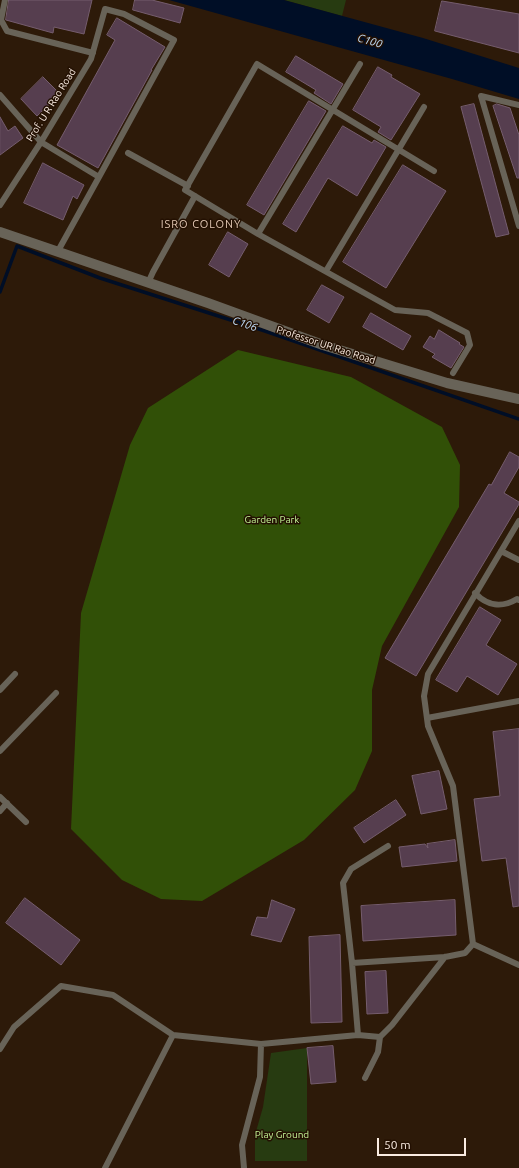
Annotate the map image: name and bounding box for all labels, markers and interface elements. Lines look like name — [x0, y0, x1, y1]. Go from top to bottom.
water label: C100 — [356, 31, 384, 51]
street label: Prof. U R Rao Road — [24, 66, 78, 144]
district label: ISRO COLONY — [161, 217, 241, 231]
water label: C106 — [231, 314, 259, 334]
street label: Professor UR Rao Road — [275, 323, 377, 367]
park label: Garden Park — [245, 514, 299, 526]
park label: Play Ground — [255, 1129, 309, 1141]
scale bar — [379, 1130, 468, 1156]
text: 50 m — [384, 1138, 411, 1151]

